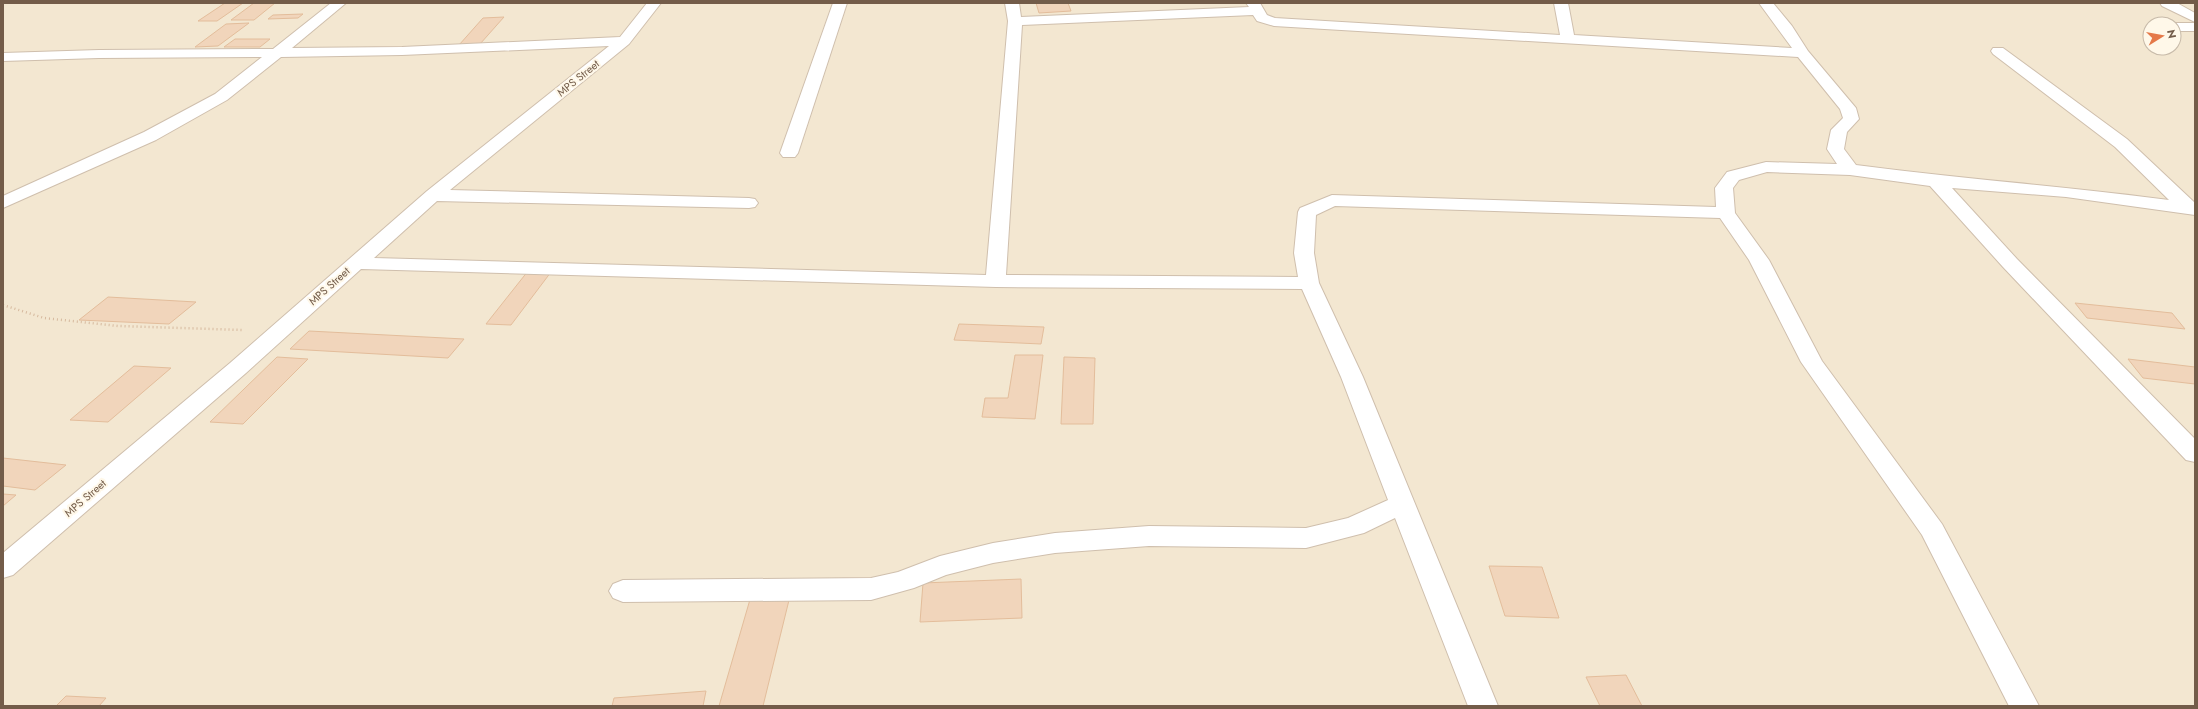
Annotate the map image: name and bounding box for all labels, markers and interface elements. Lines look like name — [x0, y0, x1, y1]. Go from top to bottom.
north arrow — [2142, 16, 2182, 56]
text: N — [2163, 28, 2181, 40]
street label: MPS Street — [553, 56, 603, 100]
street label: MPS Street — [305, 263, 353, 309]
street label: MPS Street — [61, 475, 110, 521]

